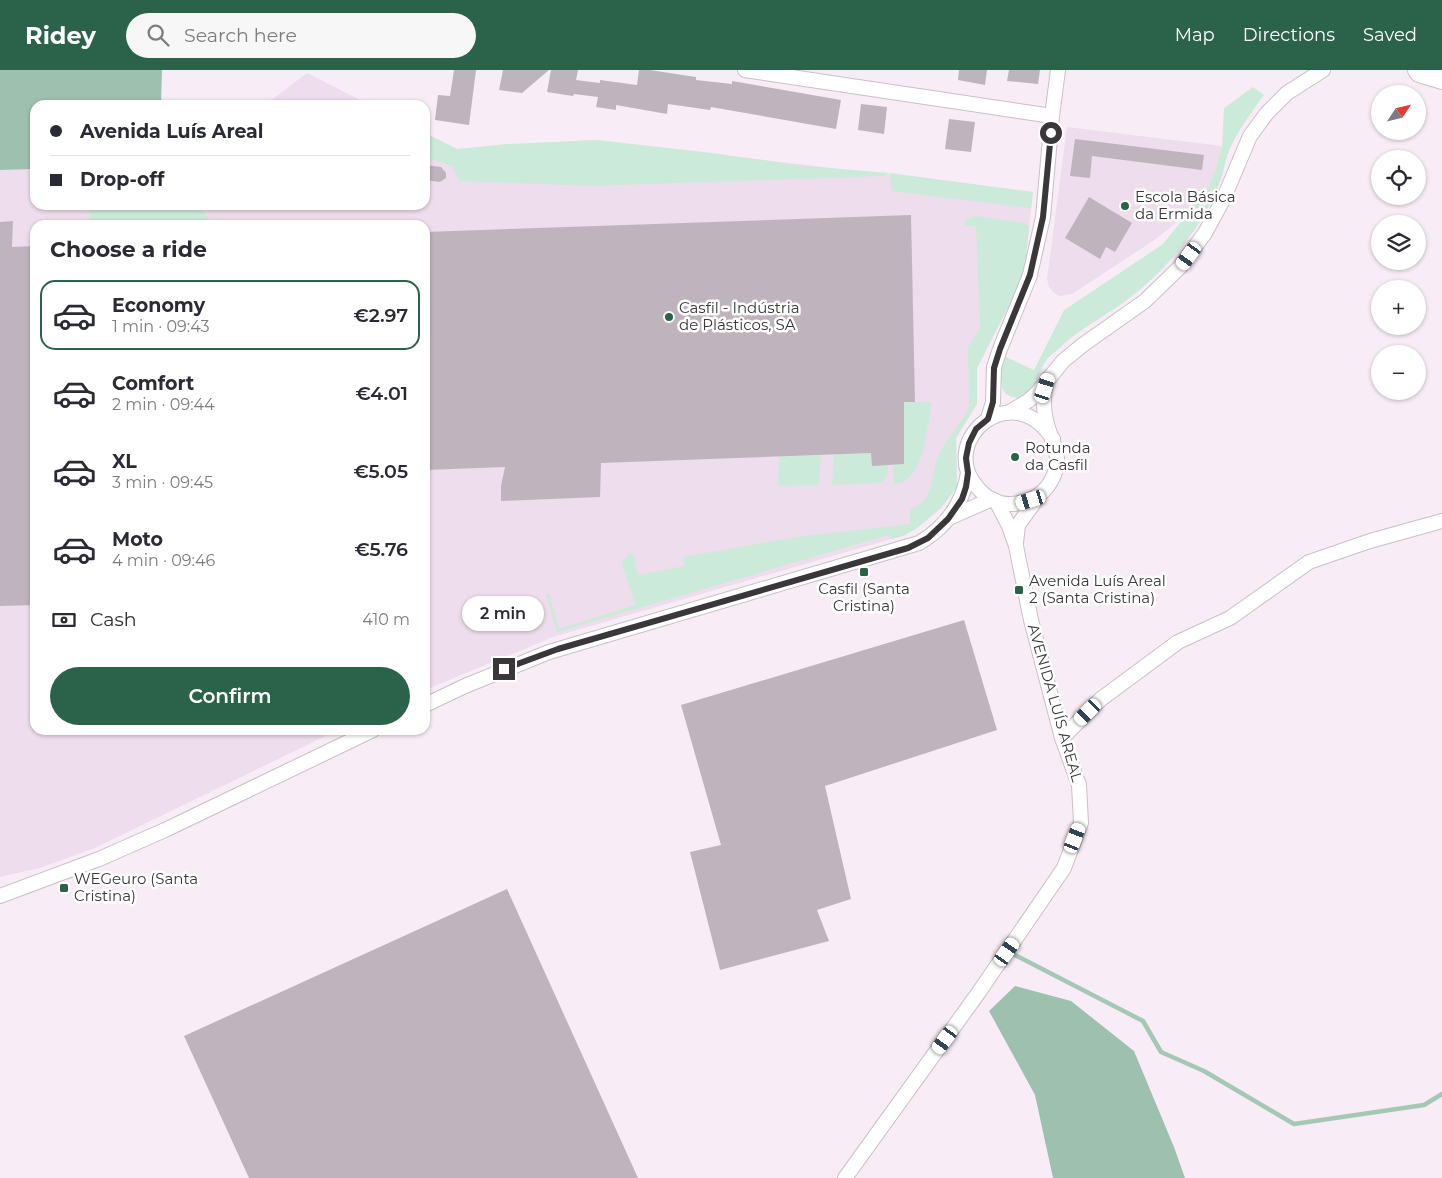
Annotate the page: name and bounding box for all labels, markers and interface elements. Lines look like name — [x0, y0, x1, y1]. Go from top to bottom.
search box — [126, 13, 476, 58]
text: Ridey — [25, 21, 96, 50]
icon: search — [144, 21, 172, 49]
text: Search here — [184, 24, 297, 47]
text: Map — [1175, 24, 1215, 46]
text: Directions — [1243, 24, 1335, 46]
text: Saved — [1363, 24, 1417, 46]
north arrow — [1371, 85, 1426, 140]
map controls — [1371, 85, 1426, 400]
text: Avenida Luís Areal — [80, 120, 264, 143]
route start — [1040, 122, 1062, 144]
button: locate — [1371, 150, 1426, 205]
text: Drop-off — [80, 168, 164, 191]
place label: Escola Básica da Ermida — [1135, 187, 1236, 223]
marker: Escola Básica da Ermida — [1119, 200, 1131, 212]
button: layers — [1371, 215, 1426, 270]
text: Choose a ride — [50, 236, 207, 263]
car — [1174, 239, 1203, 273]
button: + — [1371, 280, 1426, 335]
icon: car — [52, 293, 97, 338]
text: Economy — [112, 294, 205, 317]
place label: Casfil - Indústria de Plásticos, SA — [679, 298, 800, 334]
text: €2.97 — [354, 304, 408, 327]
marker: Casfil - Indústria de Plásticos, SA — [663, 311, 675, 323]
text: 1 min · 09:43 — [112, 317, 210, 336]
button: − — [1371, 345, 1426, 400]
icon: car — [52, 371, 97, 416]
car — [1033, 371, 1056, 405]
text: Comfort — [112, 372, 194, 395]
text: €4.01 — [355, 382, 408, 405]
text: 2 min · 09:44 — [112, 395, 215, 414]
place label: Rotunda da Casfil — [1025, 438, 1091, 474]
icon: car — [52, 449, 97, 494]
text: XL — [112, 450, 137, 473]
marker: Rotunda da Casfil — [1009, 451, 1021, 463]
text: €5.05 — [354, 460, 408, 483]
text: 3 min · 09:45 — [112, 473, 213, 492]
car — [1014, 488, 1047, 512]
icon: car — [52, 527, 97, 572]
text: Moto — [112, 528, 163, 551]
text: €5.76 — [354, 538, 408, 561]
text: 4 min · 09:46 — [112, 551, 215, 570]
marker: Casfil (Santa Cristina) — [858, 566, 870, 578]
place label: Avenida Luís Areal 2 (Santa Cristina) — [1029, 571, 1166, 607]
place label: Casfil (Santa Cristina) — [818, 579, 910, 615]
marker: Avenida Luís Areal 2 (Santa Cristina) — [1013, 584, 1025, 596]
callout: 2 min — [463, 596, 545, 632]
text: 2 min — [480, 604, 526, 623]
icon: cash — [50, 606, 78, 634]
text: Cash — [90, 608, 137, 631]
text: 410 m — [362, 610, 410, 629]
street label: AVENIDA LUÍS AREAL — [1024, 622, 1087, 784]
route end — [493, 658, 515, 680]
button: Confirm — [50, 667, 410, 725]
car — [1072, 696, 1103, 728]
car — [1062, 821, 1087, 855]
place label: WEGeuro (Santa Cristina) — [74, 869, 198, 905]
marker: WEGeuro (Santa Cristina) — [58, 882, 70, 894]
car — [992, 935, 1021, 969]
car — [930, 1023, 959, 1057]

